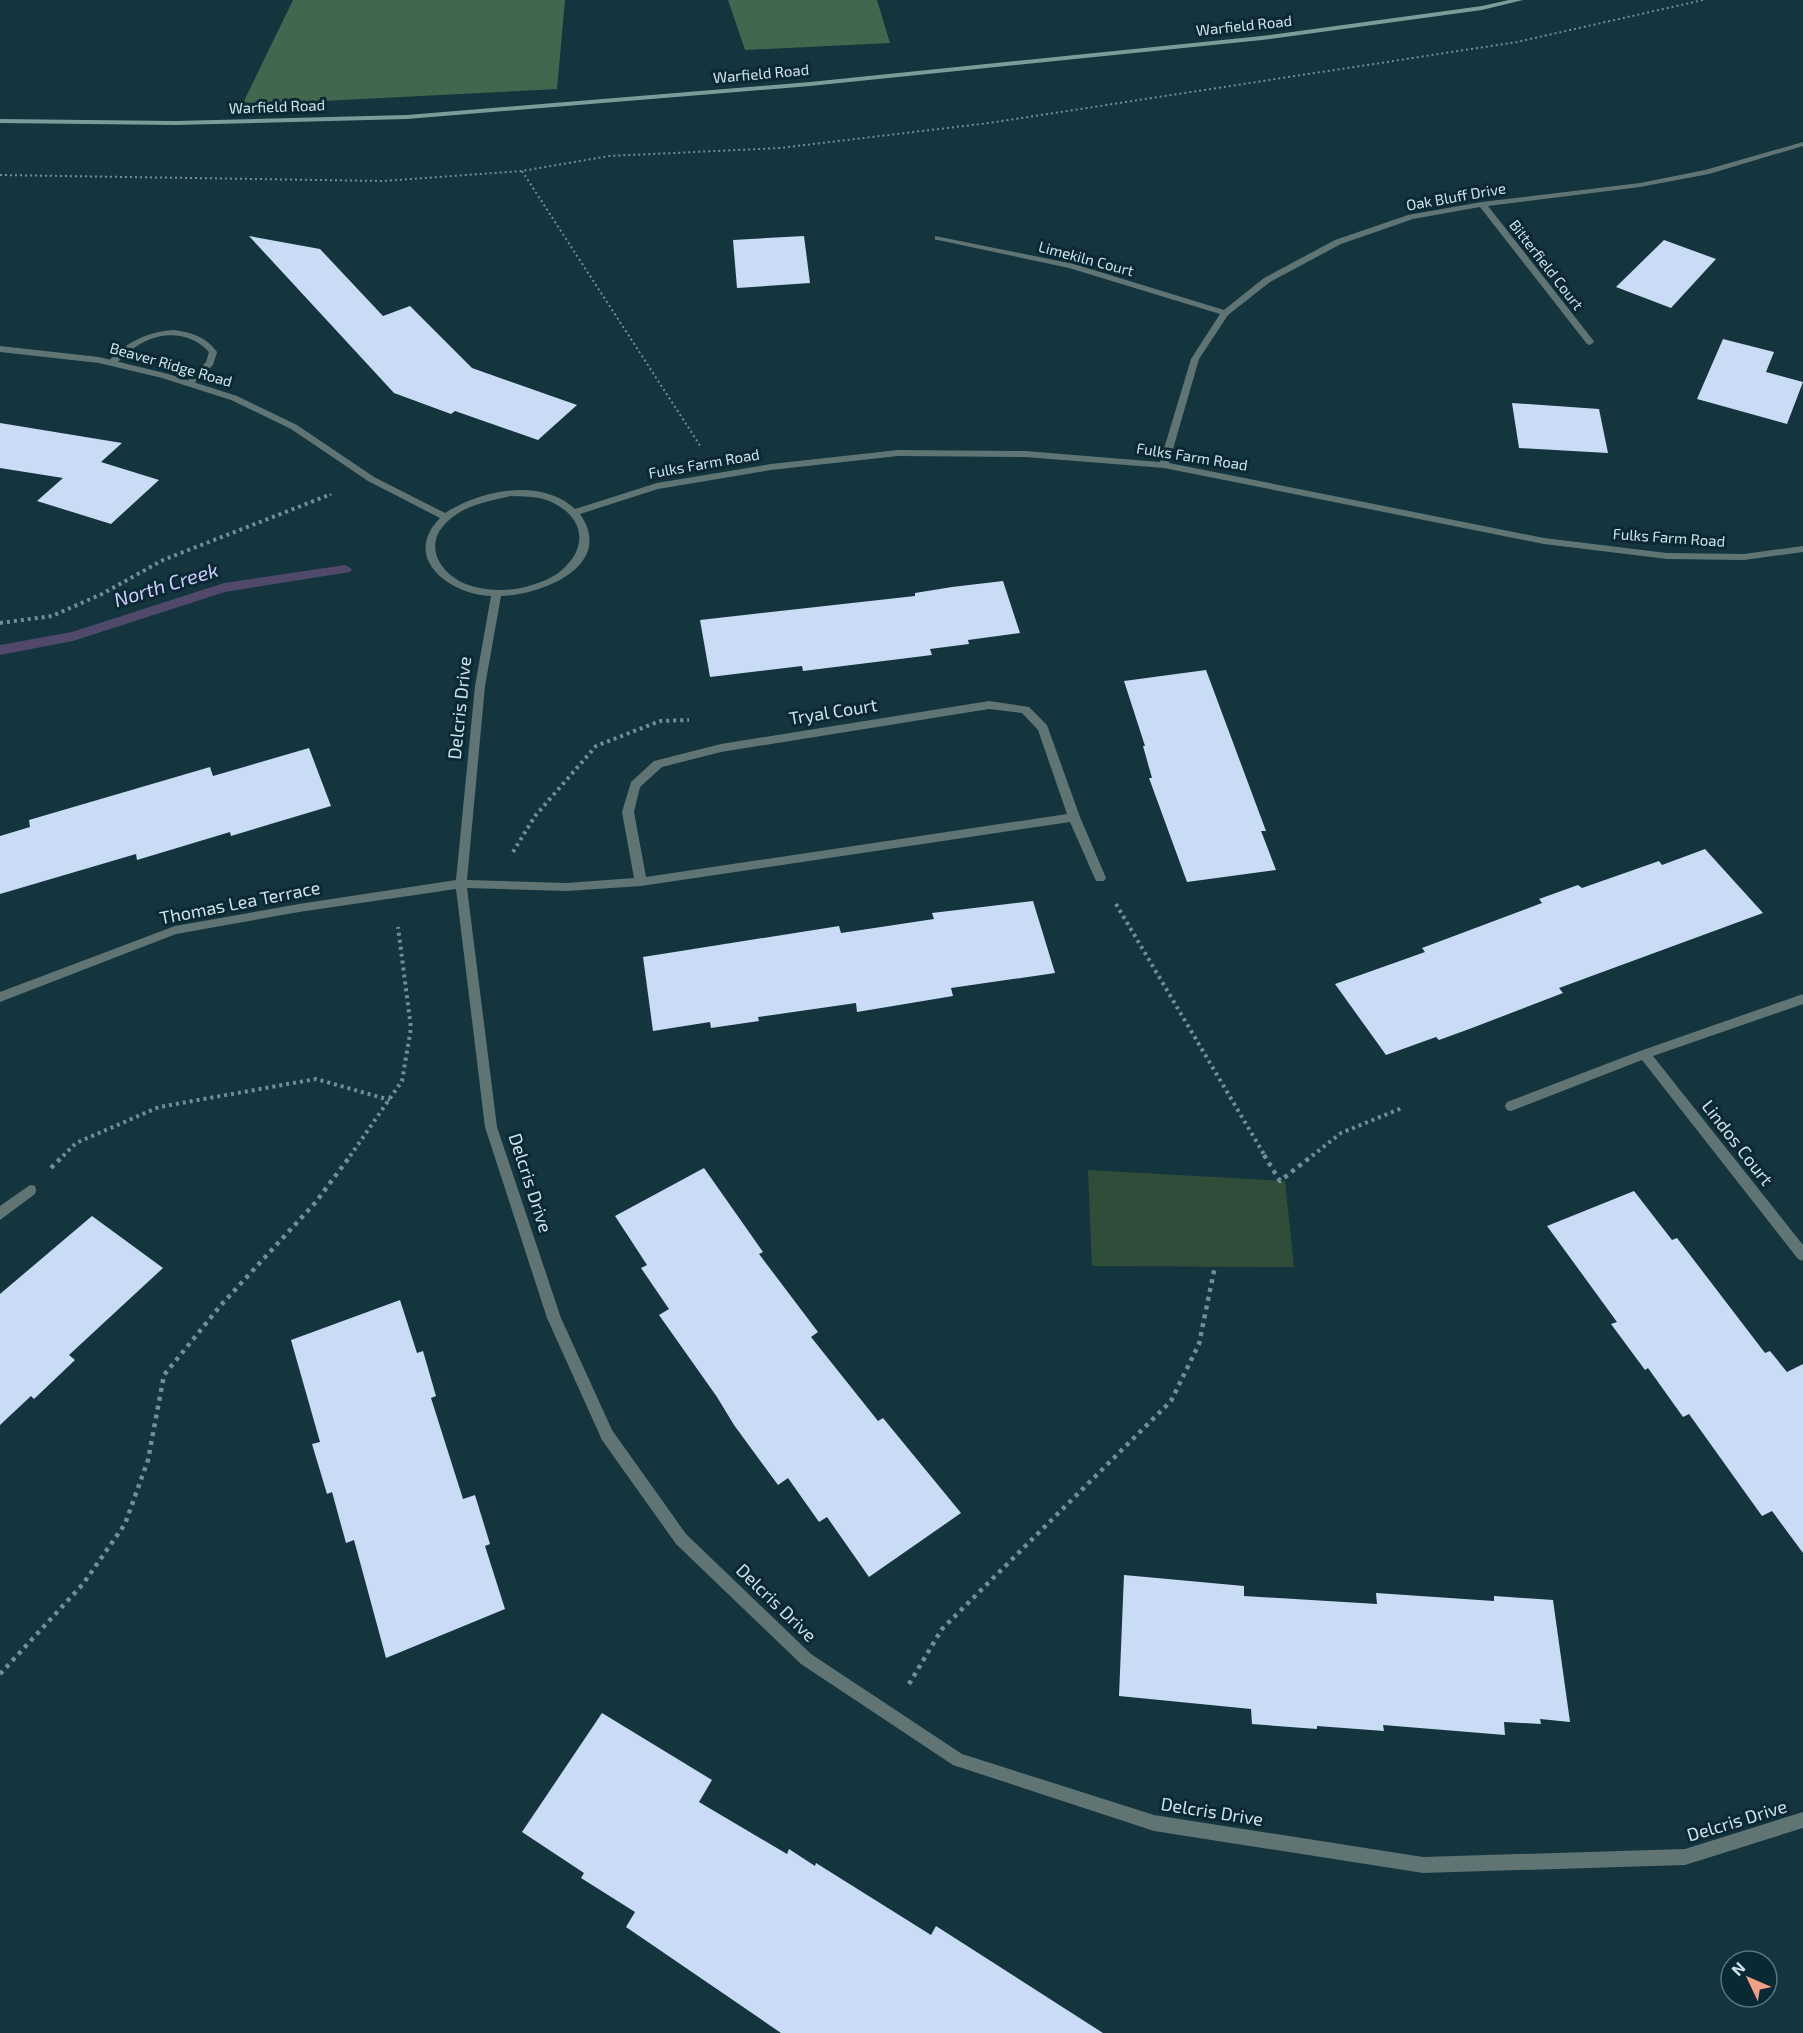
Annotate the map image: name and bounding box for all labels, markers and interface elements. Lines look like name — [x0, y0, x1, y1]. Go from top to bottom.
street label: Warfield Road — [1195, 11, 1293, 39]
street label: Warfield Road — [712, 60, 810, 86]
street label: Warfield Road — [228, 95, 325, 117]
street label: Oak Bluff Drive — [1405, 178, 1507, 214]
street label: Bitterfield Court — [1506, 216, 1588, 313]
street label: Limekiln Court — [1037, 237, 1136, 279]
street label: Beaver Ridge Road — [108, 338, 235, 390]
street label: Fulks Farm Road — [1135, 438, 1249, 474]
street label: Fulks Farm Road — [647, 444, 761, 482]
street label: Fulks Farm Road — [1612, 524, 1726, 550]
water label: North Creek — [111, 557, 221, 611]
street label: Delcris Drive — [443, 655, 475, 760]
street label: Tryal Court — [787, 693, 879, 729]
street label: Thomas Lea Terrace — [158, 876, 322, 928]
street label: Lindos Court — [1698, 1095, 1778, 1190]
street label: Delcris Drive — [505, 1130, 557, 1235]
street label: Delcris Drive — [732, 1558, 822, 1646]
street label: Delcris Drive — [1159, 1792, 1265, 1830]
street label: Delcris Drive — [1684, 1794, 1789, 1846]
north arrow — [1719, 1949, 1779, 2009]
text: N — [1727, 1957, 1749, 1979]

